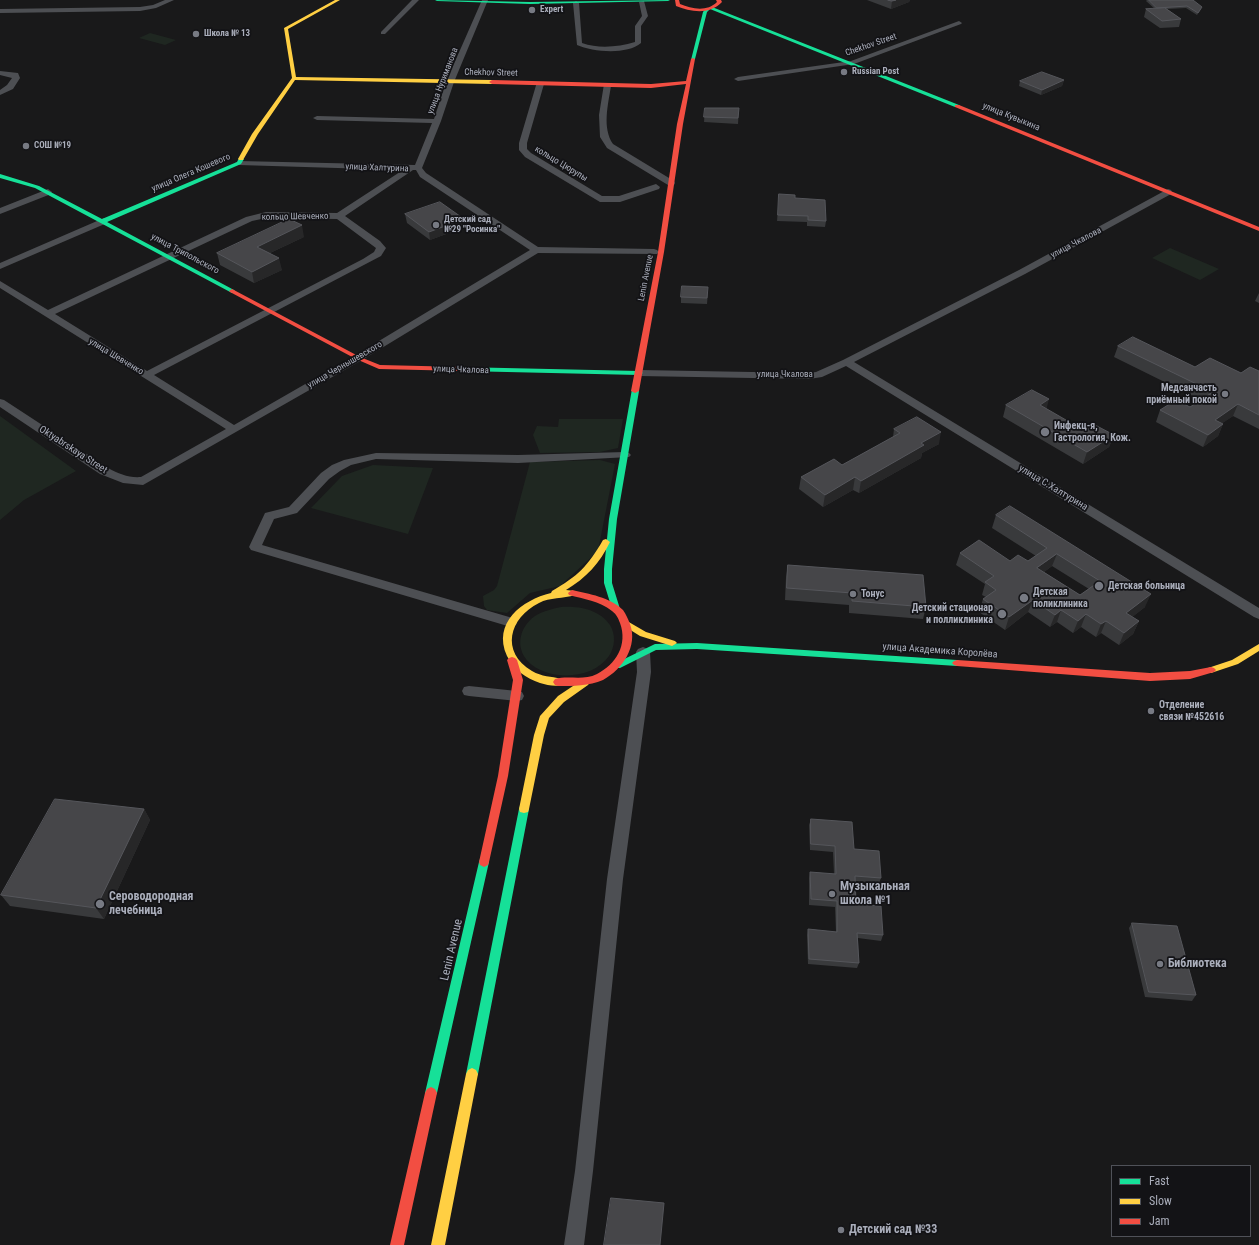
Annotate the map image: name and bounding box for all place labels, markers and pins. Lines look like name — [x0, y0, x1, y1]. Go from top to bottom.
marker: Expert — [527, 5, 537, 15]
place label: Expert — [540, 5, 563, 15]
marker: Школа № 13 — [191, 29, 201, 39]
place label: Школа № 13 — [204, 29, 250, 39]
marker: Russian Post — [839, 67, 849, 77]
place label: Russian Post — [852, 67, 899, 77]
marker: СОШ №19 — [21, 141, 31, 151]
place label: СОШ №19 — [34, 141, 71, 151]
place label: Детский сад №29 "Росинка" — [444, 215, 500, 236]
marker: Детский сад №29 "Росинка" — [431, 220, 441, 230]
place label: Медсанчасть приёмный покой — [1146, 382, 1217, 406]
marker: Медсанчасть приёмный покой — [1220, 389, 1230, 399]
place label: Инфекц-я, Гастрология, Кож. — [1054, 420, 1131, 444]
marker: Инфекц-я, Гастрология, Кож. — [1039, 426, 1051, 438]
marker: Детская больница — [1093, 580, 1105, 592]
place label: Детская больница — [1108, 580, 1185, 592]
place label: Детская поликлиника — [1033, 586, 1088, 610]
place label: Тонус — [861, 588, 884, 600]
marker: Тонус — [848, 589, 858, 599]
marker: Детская поликлиника — [1018, 592, 1030, 604]
place label: Детский стационар и полликлиника — [912, 602, 993, 626]
marker: Детский стационар и полликлиника — [996, 608, 1008, 620]
place label: Отделение связи №452616 — [1159, 699, 1224, 722]
marker: Отделение связи №452616 — [1146, 706, 1156, 716]
place label: Музыкальная школа №1 — [840, 880, 910, 908]
marker: Музыкальная школа №1 — [827, 889, 837, 899]
place label: Сероводородная лечебница — [109, 890, 193, 918]
marker: Сероводородная лечебница — [94, 898, 106, 910]
place label: Библиотека — [1168, 957, 1227, 971]
marker: Библиотека — [1155, 959, 1165, 969]
place label: Детский сад №33 — [849, 1223, 937, 1237]
marker: Детский сад №33 — [836, 1225, 846, 1235]

